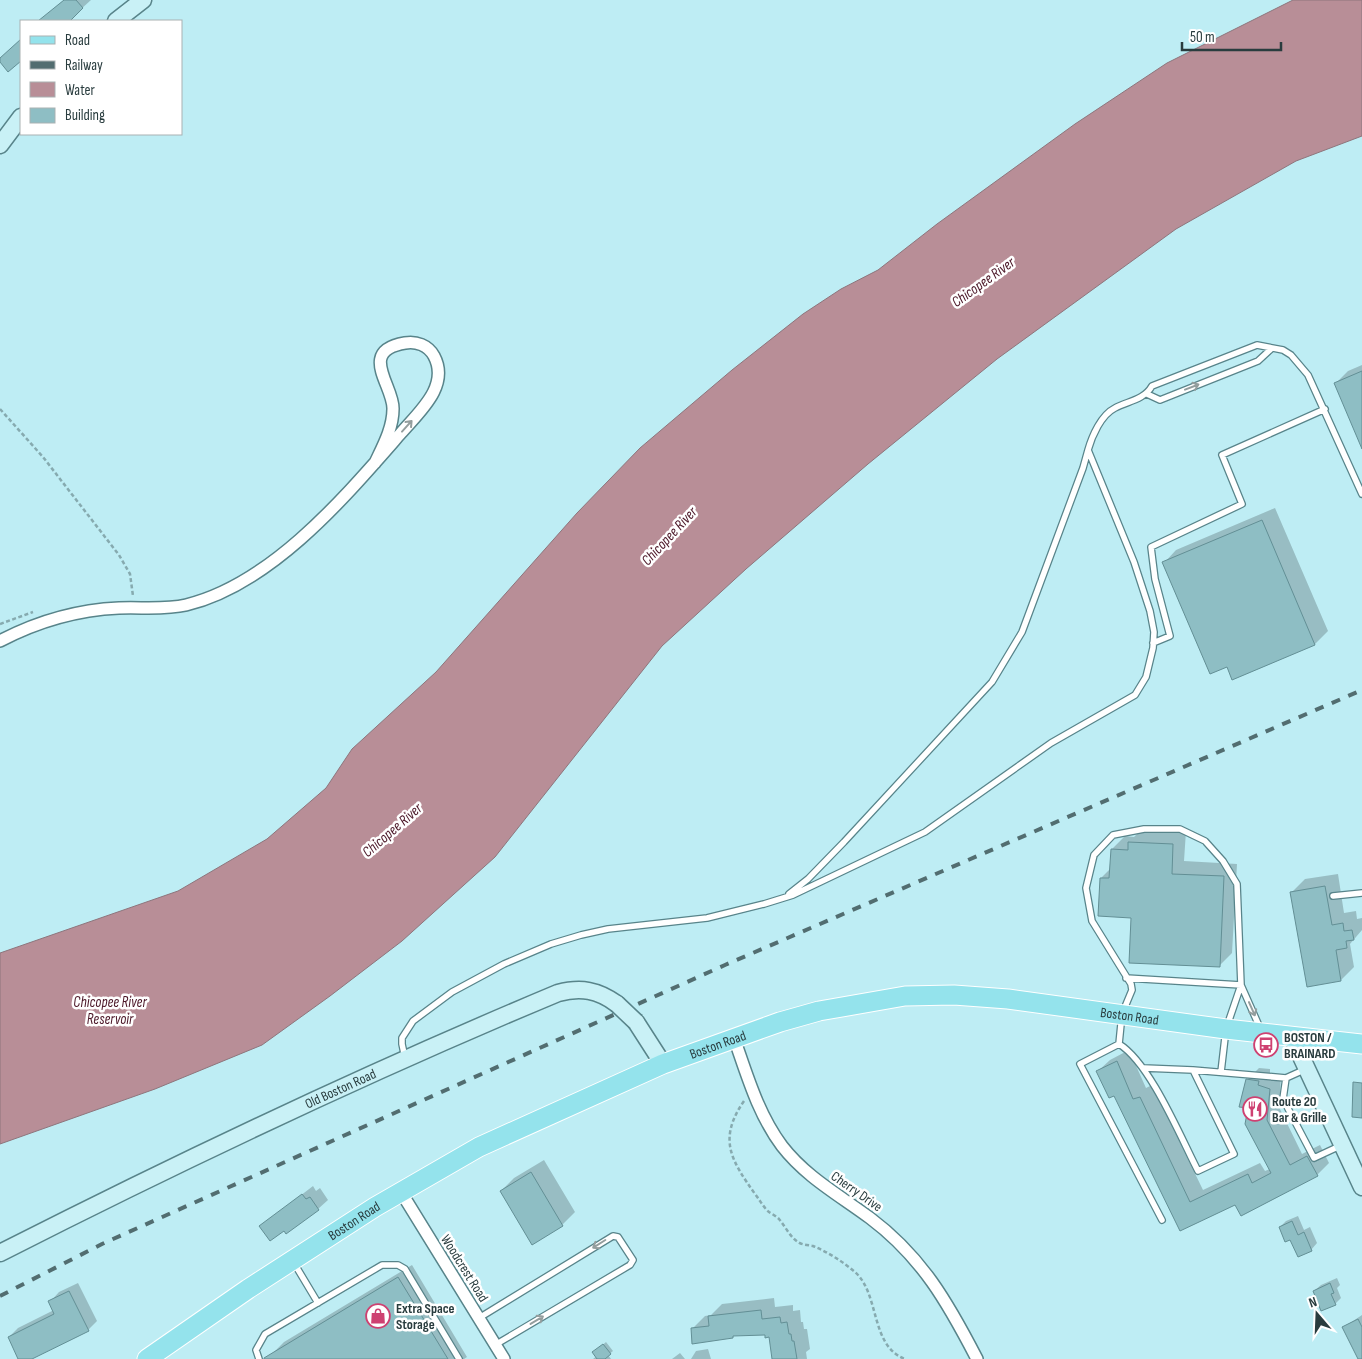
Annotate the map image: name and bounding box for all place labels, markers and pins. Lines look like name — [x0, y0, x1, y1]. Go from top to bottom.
place label: BOSTON / BRAINARD — [1284, 1029, 1336, 1062]
bus stop icon: BOSTON / BRAINARD — [1253, 1032, 1279, 1058]
place label: Route 20 Bar & Grille — [1272, 1093, 1327, 1126]
restaurant icon: Route 20 Bar & Grille — [1242, 1096, 1268, 1122]
place label: Extra Space Storage — [396, 1300, 455, 1333]
shop icon: Extra Space Storage — [365, 1303, 391, 1329]

